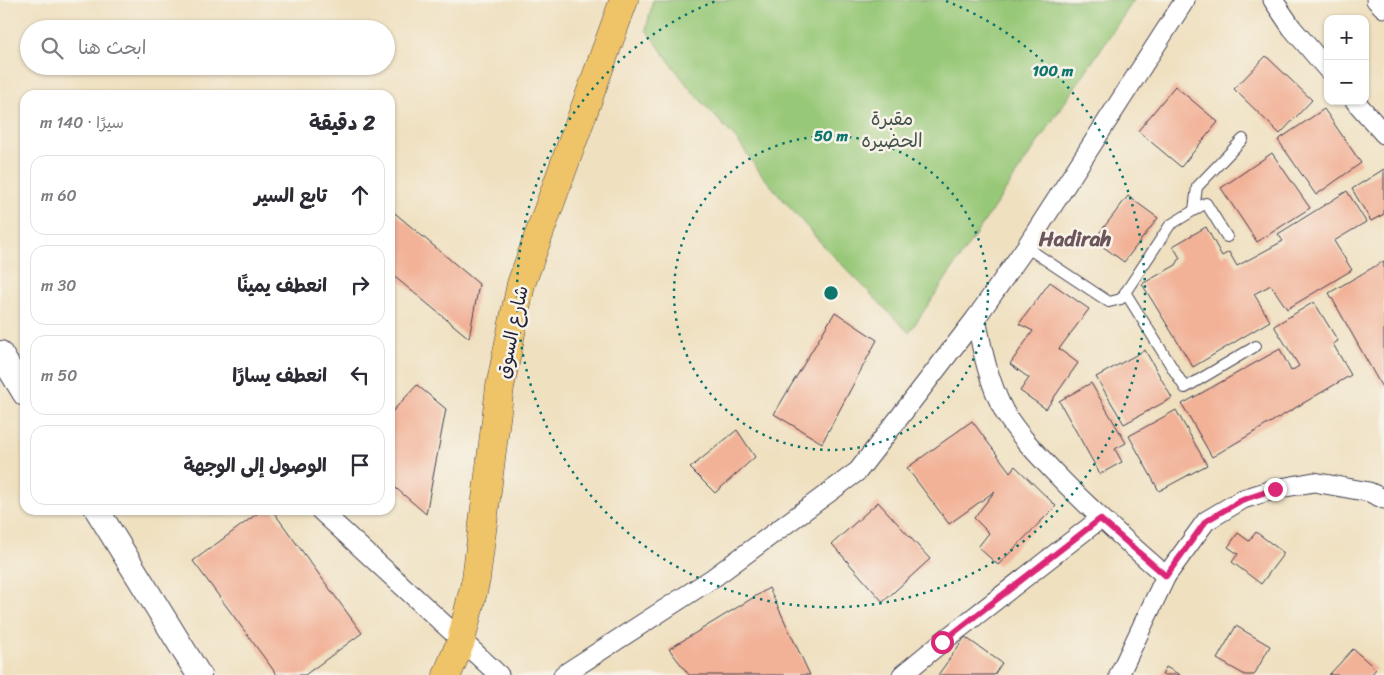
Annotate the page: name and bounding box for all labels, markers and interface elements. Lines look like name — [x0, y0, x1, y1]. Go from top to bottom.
map controls — [1324, 15, 1369, 105]
button: + — [1324, 15, 1369, 60]
search box — [20, 20, 395, 75]
text: ابحث هنا — [78, 31, 146, 64]
icon: search — [38, 34, 66, 62]
text: 100 m — [1033, 58, 1074, 84]
button: − — [1324, 60, 1369, 105]
park label: مقبرة الحضيره — [861, 102, 923, 157]
text: 2 دقيقة — [309, 104, 375, 142]
text: سيرًا · 140 m — [40, 108, 124, 137]
text: 50 m — [814, 123, 849, 149]
text: تابع السير — [254, 179, 327, 212]
text: 60 m — [41, 181, 77, 210]
icon: ahead — [346, 181, 374, 209]
district label: Hadirah — [1038, 220, 1111, 258]
text: انعطف يمينًا — [237, 269, 327, 302]
text: 30 m — [41, 271, 76, 300]
icon: right — [346, 271, 374, 299]
street label: شارع السوق — [486, 282, 538, 382]
centre of rings — [822, 284, 840, 302]
text: انعطف يسارًا — [232, 359, 327, 392]
text: 50 m — [41, 361, 77, 390]
icon: left — [346, 361, 374, 389]
text: الوصول إلى الوجهة — [184, 449, 327, 482]
icon: arrive — [346, 451, 374, 479]
route end — [1264, 478, 1287, 501]
route start — [931, 631, 954, 654]

